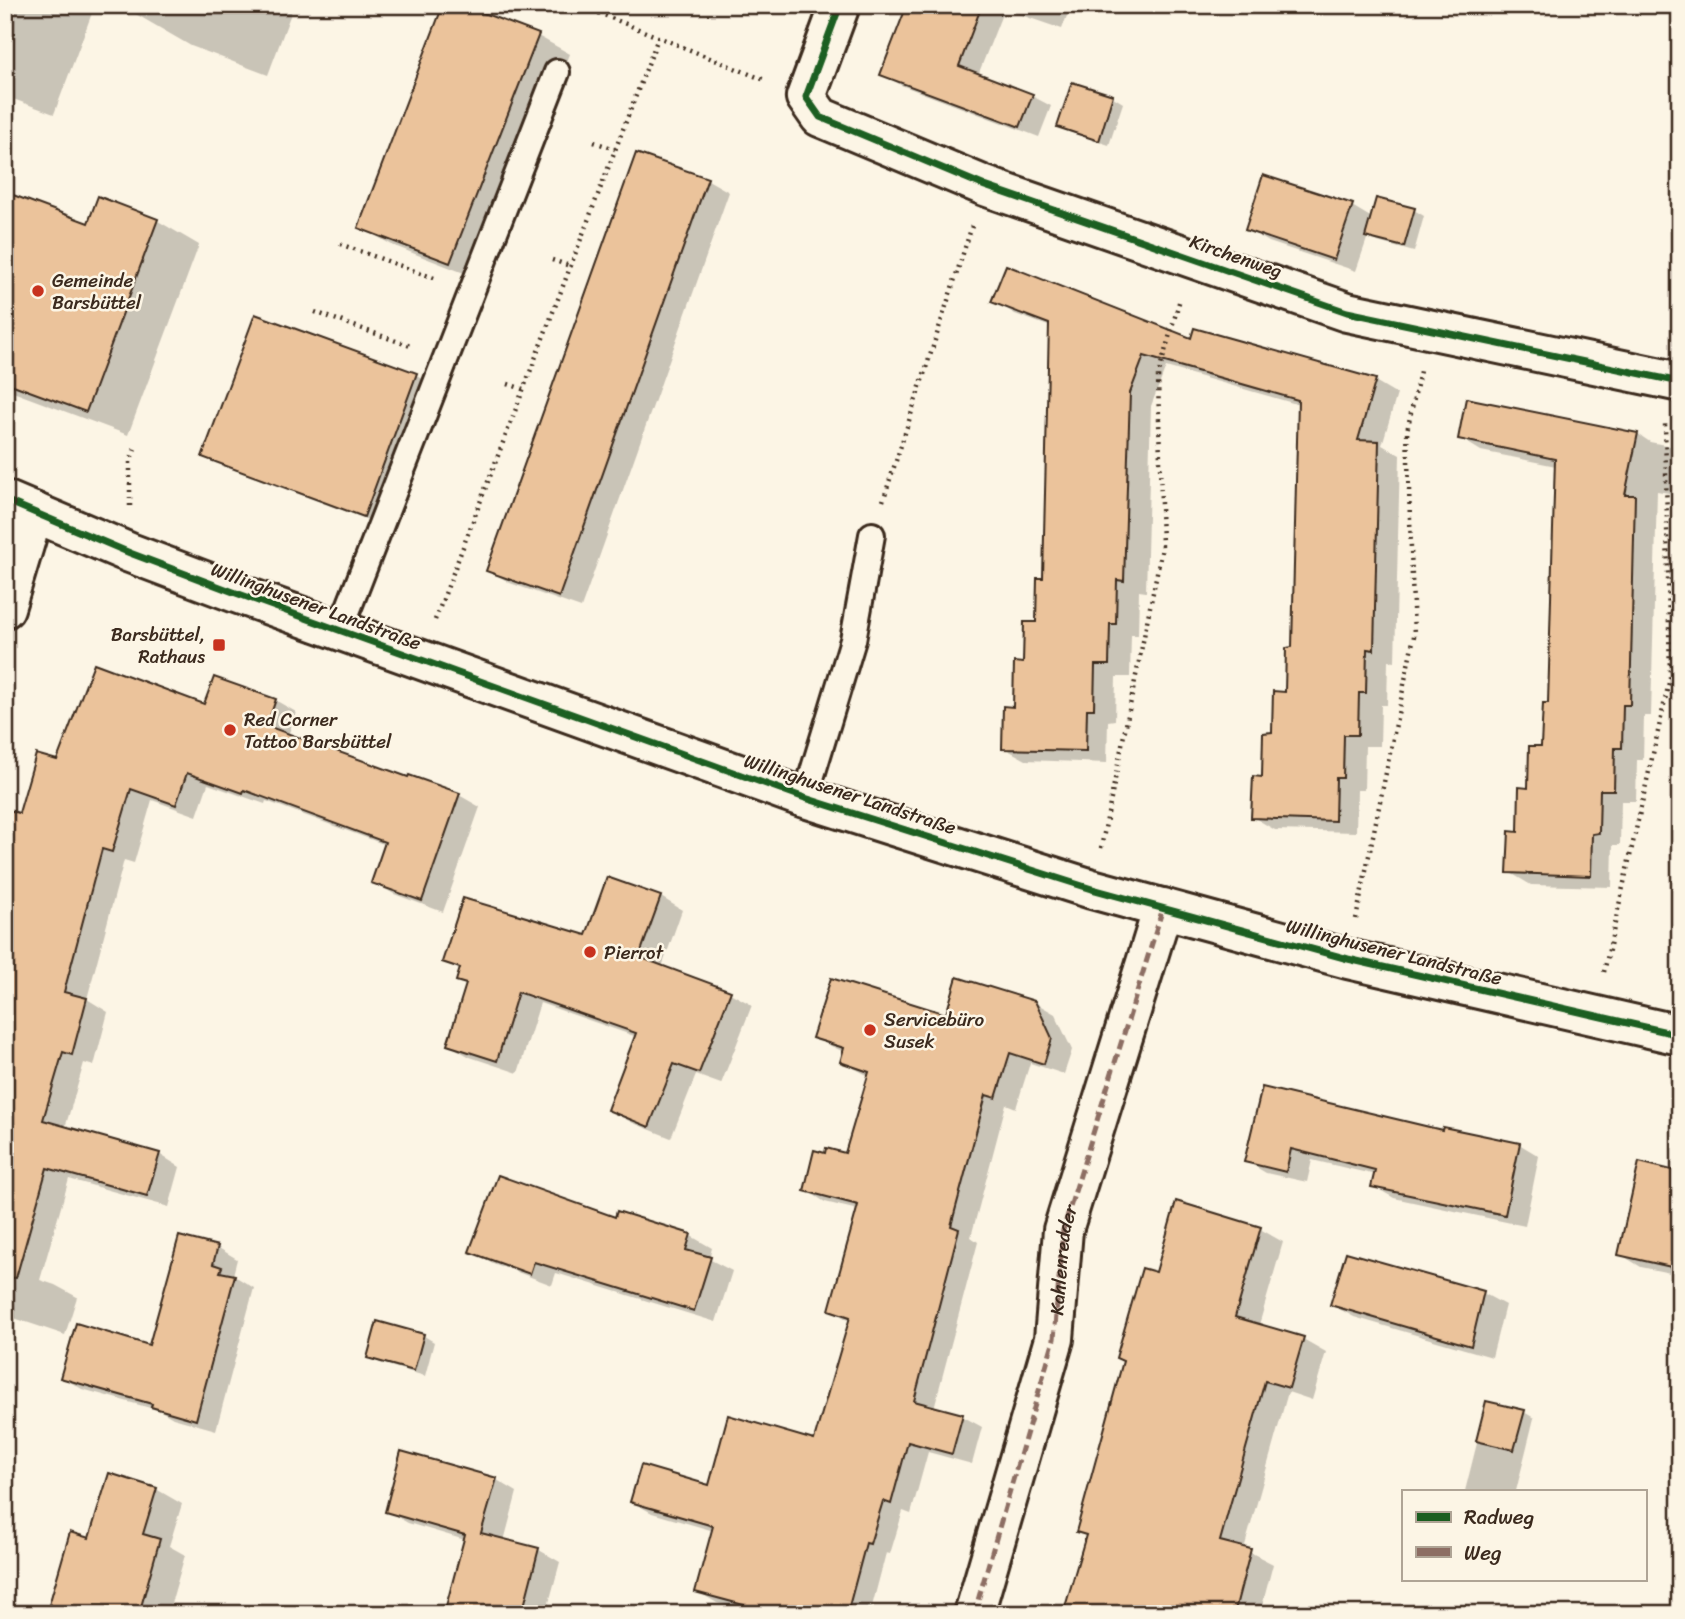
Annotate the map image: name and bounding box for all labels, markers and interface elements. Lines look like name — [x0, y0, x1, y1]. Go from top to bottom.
street label: Kirchenweg — [1185, 225, 1287, 287]
place label: Gemeinde Barsbüttel — [52, 264, 142, 319]
marker: Gemeinde Barsbüttel — [30, 283, 46, 299]
street label: Willinghusener Landstraße — [206, 553, 426, 659]
place label: Barsbüttel, Rathaus — [111, 618, 205, 673]
marker: Barsbüttel, Rathaus — [211, 637, 227, 653]
place label: Red Corner Tattoo Barsbüttel — [244, 703, 392, 758]
marker: Red Corner Tattoo Barsbüttel — [222, 722, 238, 738]
street label: Willinghusener Landstraße — [740, 744, 961, 844]
street label: Willinghusener Landstraße — [1283, 909, 1506, 995]
place label: Pierrot — [604, 936, 665, 969]
marker: Pierrot — [582, 944, 598, 960]
place label: Servicebüro Susek — [884, 1003, 985, 1058]
marker: Servicebüro Susek — [862, 1022, 878, 1038]
street label: Kahlenredder — [1040, 1199, 1087, 1316]
legend — [1402, 1490, 1646, 1580]
text: Radweg — [1464, 1498, 1534, 1536]
text: Weg — [1464, 1534, 1502, 1572]

